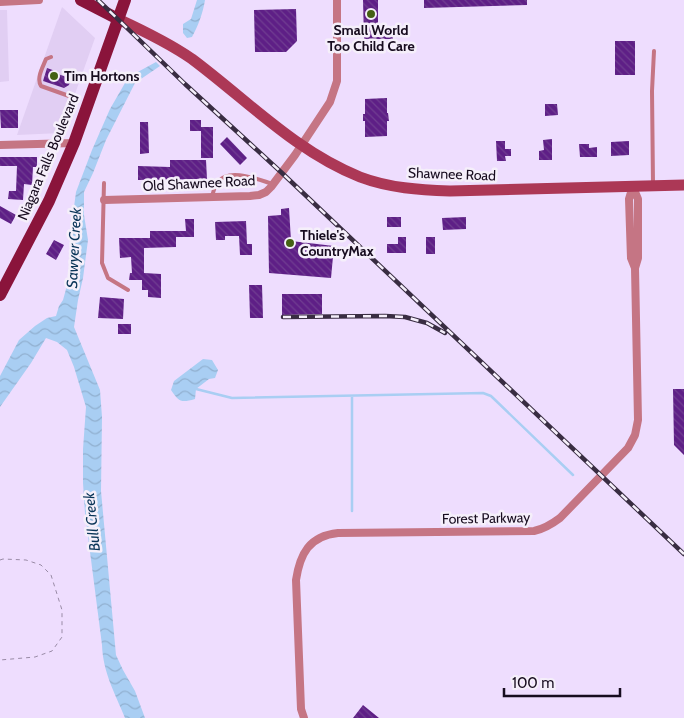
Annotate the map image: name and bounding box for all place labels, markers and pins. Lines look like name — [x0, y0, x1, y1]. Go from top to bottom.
marker: Small World Too Child Care — [365, 8, 377, 20]
place label: Small World Too Child Care — [327, 21, 415, 55]
place label: Tim Hortons — [64, 67, 139, 85]
marker: Tim Hortons — [48, 70, 60, 82]
place label: Thiele's CountryMax — [300, 226, 374, 260]
marker: Thiele's CountryMax — [284, 237, 296, 249]

